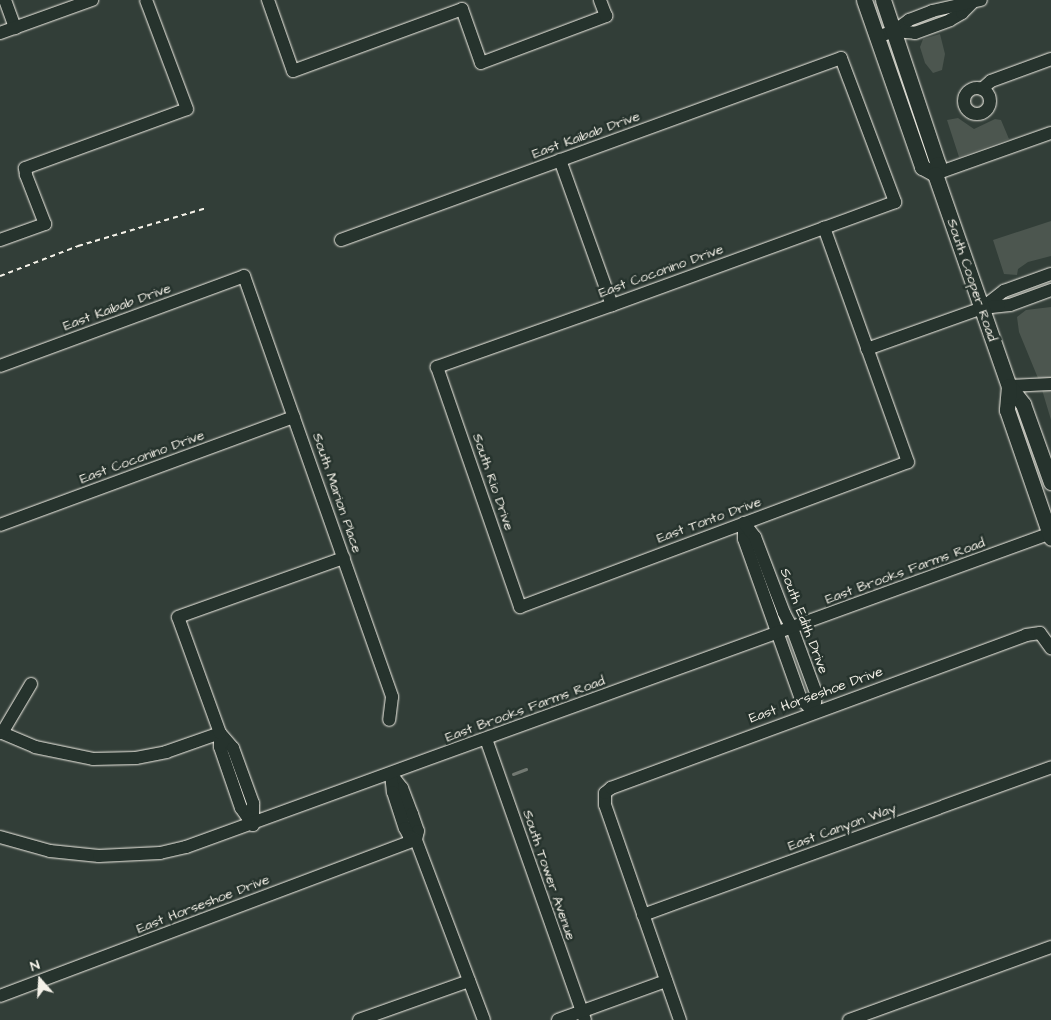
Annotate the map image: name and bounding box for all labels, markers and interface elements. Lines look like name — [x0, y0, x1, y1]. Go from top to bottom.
street label: East Kaibab Drive — [530, 108, 642, 162]
street label: South Cooper Road — [943, 216, 1001, 344]
street label: East Coconino Drive — [596, 241, 726, 301]
street label: East Kaibab Drive — [61, 280, 173, 334]
street label: East Coconino Drive — [77, 427, 207, 487]
street label: South Marion Place — [309, 431, 365, 555]
street label: South Rio Drive — [469, 431, 517, 533]
street label: East Tonto Drive — [654, 493, 764, 547]
street label: East Brooks Farms Road — [823, 534, 987, 608]
street label: South Edith Drive — [776, 566, 832, 676]
street label: East Horseshoe Drive — [747, 663, 885, 727]
street label: East Brooks Farms Road — [443, 672, 607, 746]
street label: East Canyon Way — [786, 800, 898, 854]
street label: South Tower Avenue — [519, 808, 579, 942]
street label: East Horseshoe Drive — [134, 871, 272, 937]
north arrow — [15, 955, 65, 1005]
text: N — [28, 955, 43, 977]

